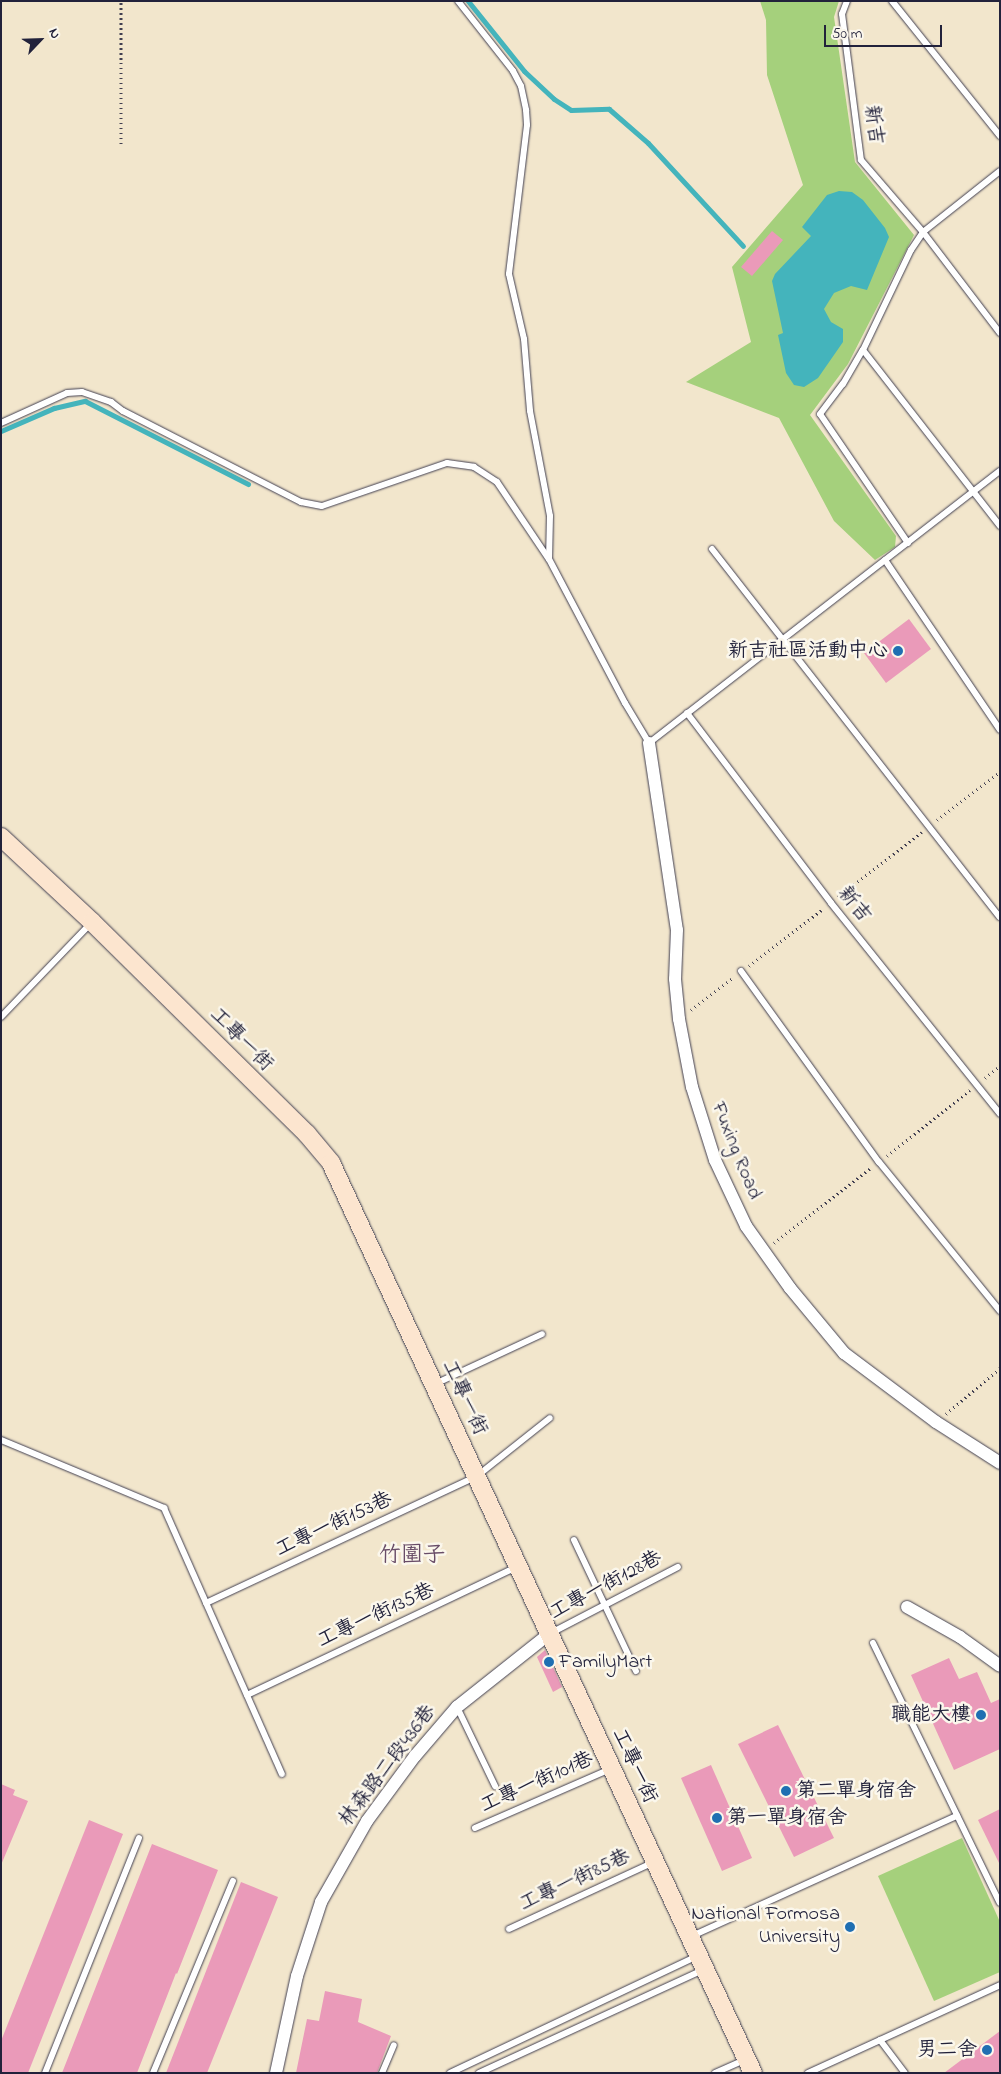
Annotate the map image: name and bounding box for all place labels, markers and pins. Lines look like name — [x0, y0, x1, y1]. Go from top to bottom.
place label: 新吉社區活動中心 — [728, 639, 888, 663]
marker: 新吉社區活動中心 — [892, 645, 904, 657]
place label: FamilyMart — [559, 1650, 652, 1674]
marker: FamilyMart — [543, 1656, 555, 1668]
place label: 職能大樓 — [891, 1703, 971, 1727]
marker: 職能大樓 — [975, 1709, 987, 1721]
place label: 第二單身宿舍 — [796, 1779, 916, 1803]
marker: 第二單身宿舍 — [780, 1785, 792, 1797]
place label: 第一單身宿舍 — [727, 1806, 847, 1830]
marker: 第一單身宿舍 — [711, 1812, 723, 1824]
place label: National Formosa University — [691, 1903, 840, 1950]
marker: National Formosa University — [844, 1921, 856, 1933]
place label: 男二舍 — [917, 2038, 977, 2062]
marker: 男二舍 — [981, 2044, 993, 2056]

